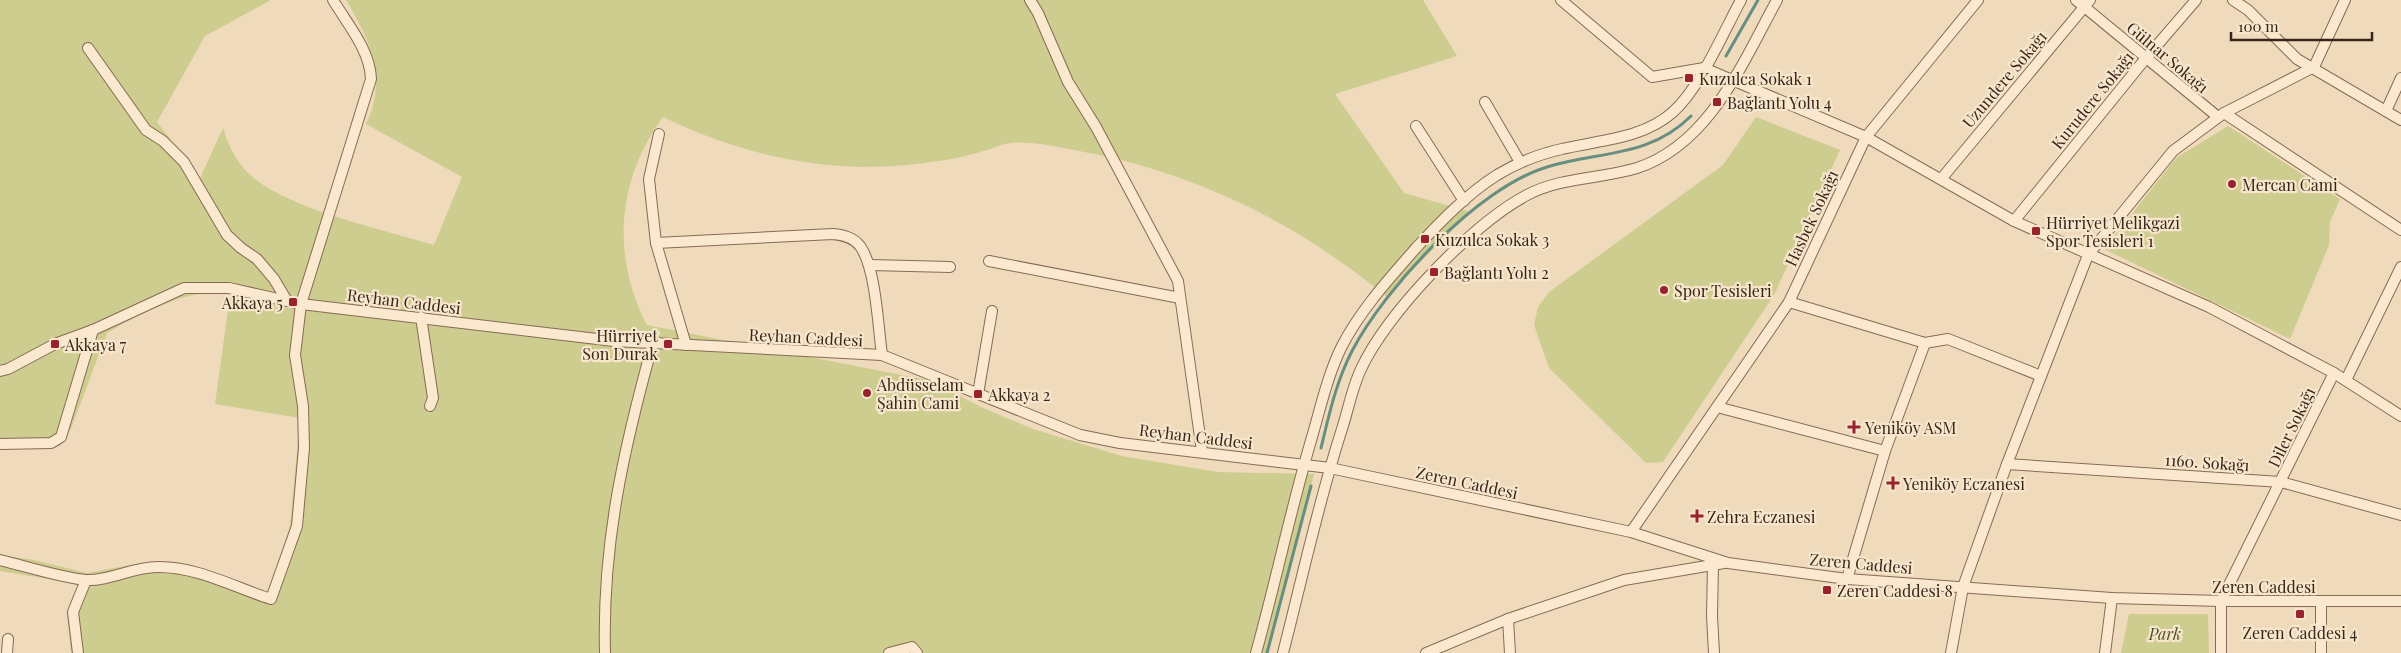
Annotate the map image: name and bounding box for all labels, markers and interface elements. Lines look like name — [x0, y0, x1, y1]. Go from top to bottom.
scale bar — [2231, 10, 2372, 42]
text: 100 m — [2238, 16, 2279, 36]
street label: Gülnar Sokağı — [2123, 17, 2213, 98]
street label: Uzundere Sokağı — [1957, 26, 2051, 132]
street label: Kurudere Sokağı — [2046, 47, 2138, 153]
place label: Kuzulca Sokak 1 — [1699, 68, 1812, 89]
marker: Kuzulca Sokak 1 — [1683, 72, 1695, 84]
place label: Bağlantı Yolu 4 — [1727, 92, 1832, 113]
marker: Bağlantı Yolu 4 — [1711, 96, 1723, 108]
street label: Hasbek Sokağı — [1780, 166, 1843, 269]
place label: Mercan Cami — [2242, 174, 2338, 195]
marker: Mercan Cami — [2226, 178, 2238, 190]
place label: Hürriyet Melikgazi Spor Tesisleri 1 — [2046, 212, 2180, 251]
marker: Hürriyet Melikgazi Spor Tesisleri 1 — [2030, 225, 2042, 237]
place label: Kuzulca Sokak 3 — [1435, 229, 1549, 250]
marker: Kuzulca Sokak 3 — [1419, 233, 1431, 245]
place label: Bağlantı Yolu 2 — [1444, 262, 1549, 283]
marker: Bağlantı Yolu 2 — [1428, 266, 1440, 278]
place label: Spor Tesisleri — [1674, 280, 1772, 301]
street label: Reyhan Caddesi — [346, 284, 462, 318]
marker: Spor Tesisleri — [1658, 284, 1670, 296]
place label: Akkaya 5 — [221, 292, 283, 313]
marker: Akkaya 5 — [287, 296, 299, 308]
street label: Reyhan Caddesi — [748, 324, 864, 350]
place label: Hürriyet Son Durak — [582, 325, 658, 364]
place label: Akkaya 7 — [64, 334, 127, 355]
marker: Akkaya 7 — [49, 338, 61, 350]
marker: Hürriyet Son Durak — [662, 338, 674, 350]
place label: Abdüsselam Şahin Cami — [876, 374, 964, 413]
street label: Diler Sokağı — [2263, 383, 2320, 470]
place label: Akkaya 2 — [987, 384, 1050, 405]
marker: Abdüsselam Şahin Cami — [861, 387, 873, 399]
marker: Akkaya 2 — [972, 388, 984, 400]
place label: Yeniköy ASM — [1864, 417, 1957, 438]
street label: Reyhan Caddesi — [1138, 419, 1254, 453]
marker: Yeniköy ASM — [1847, 420, 1861, 434]
street label: 1160. Sokağı — [2164, 449, 2250, 475]
street label: Zeren Caddesi — [1414, 461, 1520, 503]
place label: Yeniköy Eczanesi — [1902, 473, 2025, 494]
marker: Yeniköy Eczanesi — [1887, 477, 1899, 489]
place label: Zehra Eczanesi — [1707, 506, 1816, 527]
marker: Zehra Eczanesi — [1691, 510, 1703, 522]
street label: Zeren Caddesi — [1809, 548, 1914, 578]
street label: Zeren Caddesi — [2212, 576, 2316, 597]
place label: Zeren Caddesi 8 — [1837, 580, 1953, 601]
marker: Zeren Caddesi 8 — [1821, 584, 1833, 596]
marker: Zeren Caddesi 4 — [2294, 608, 2306, 620]
place label: Zeren Caddesi 4 — [2243, 622, 2358, 643]
park label: Park — [2148, 623, 2181, 644]

